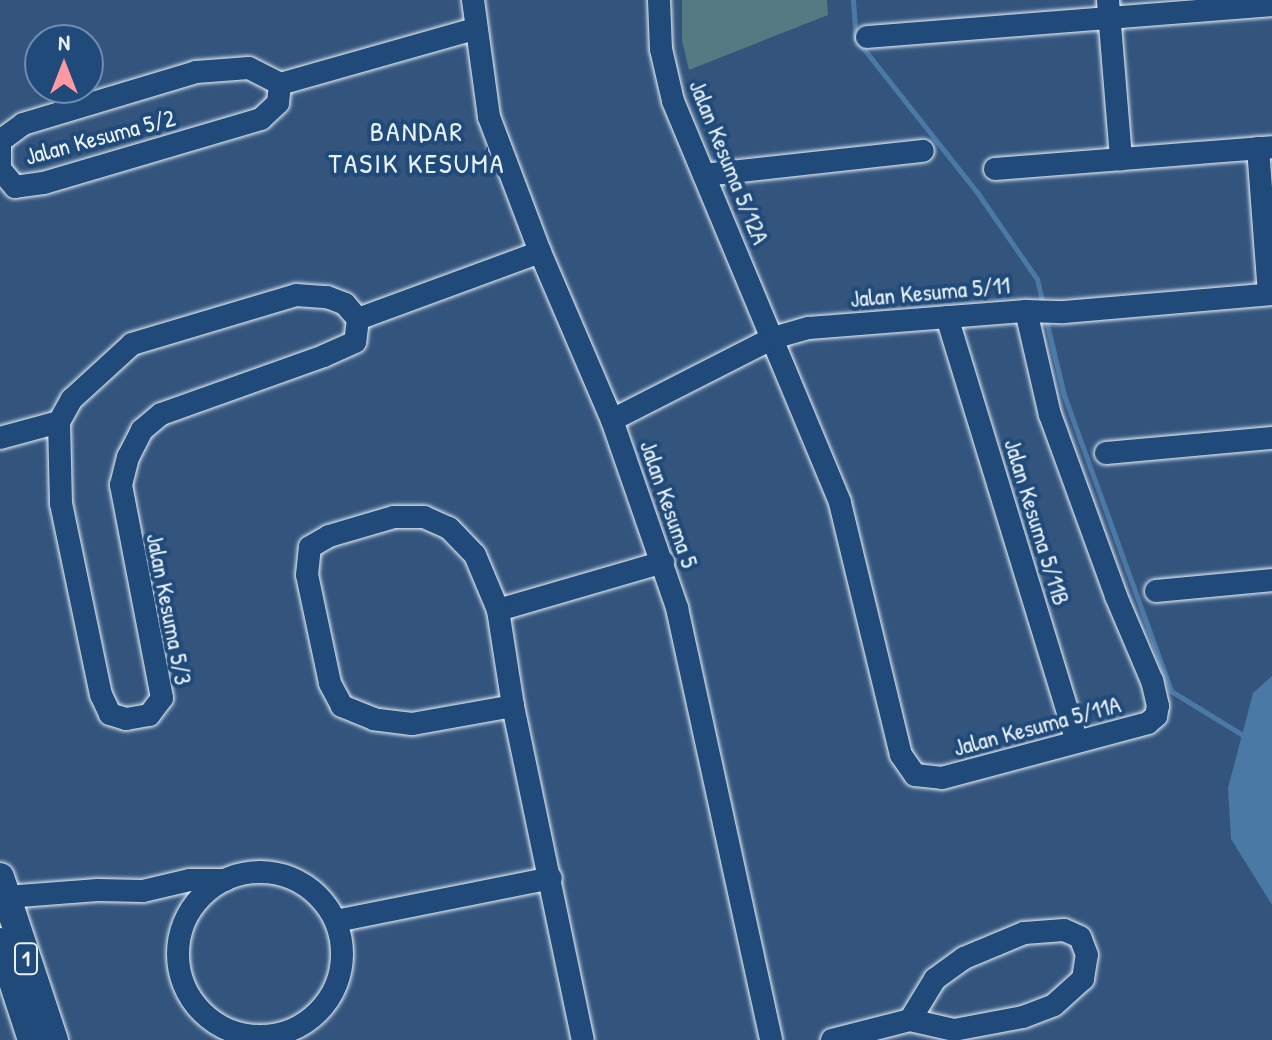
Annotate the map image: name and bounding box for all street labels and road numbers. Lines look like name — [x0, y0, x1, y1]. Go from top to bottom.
street label: Jalan Kesuma 5/12A — [683, 76, 775, 248]
street label: Jalan Kesuma 5/2 — [22, 103, 178, 171]
street label: Jalan Kesuma 5/11 — [849, 271, 1011, 313]
street label: Jalan Kesuma 5/11B — [998, 435, 1076, 609]
street label: Jalan Kesuma 5 — [634, 437, 704, 571]
street label: Jalan Kesuma 5/3 — [140, 531, 198, 687]
street label: Jalan Kesuma 5/11A — [950, 690, 1124, 762]
road number: 1 — [14, 941, 38, 977]

